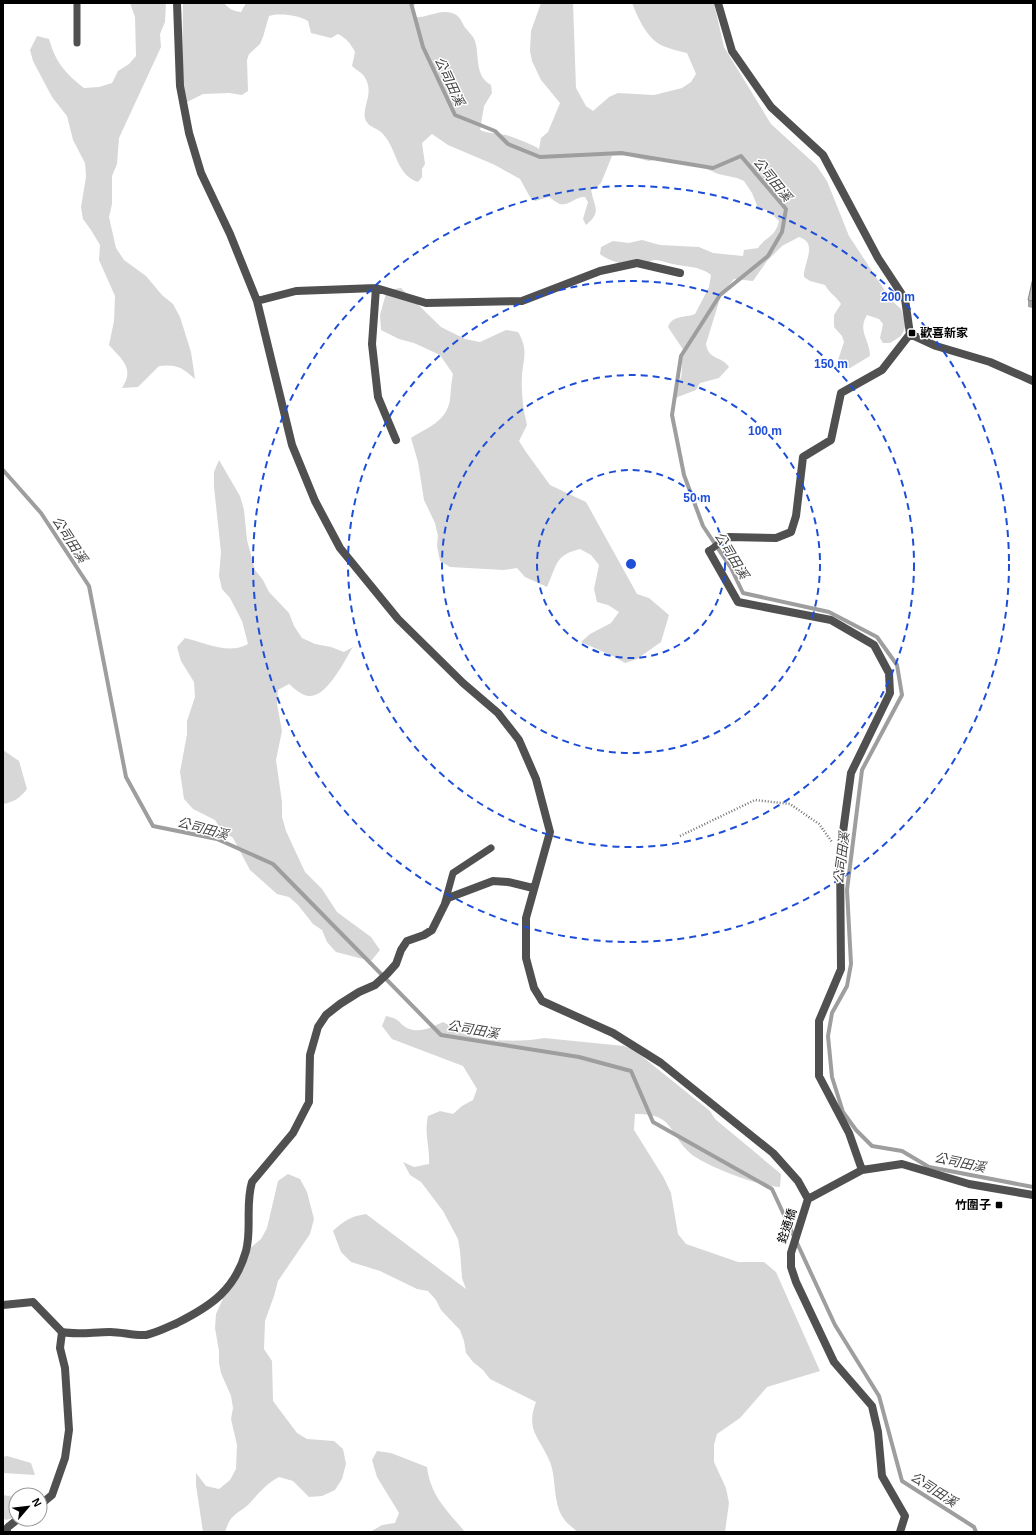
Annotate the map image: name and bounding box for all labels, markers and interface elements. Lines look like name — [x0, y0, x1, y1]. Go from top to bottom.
water label: 公司田溪 — [432, 54, 468, 110]
water label: 公司田溪 — [750, 154, 796, 206]
text: 200 m — [881, 290, 915, 304]
place label: 歡喜新家 — [920, 326, 968, 340]
marker: 歡喜新家 — [907, 328, 917, 338]
text: 150 m — [814, 357, 848, 371]
text: 100 m — [748, 424, 782, 438]
text: 50 m — [683, 491, 711, 505]
water label: 公司田溪 — [49, 513, 91, 567]
water label: 公司田溪 — [712, 529, 752, 583]
centre of rings — [624, 557, 638, 571]
water label: 公司田溪 — [176, 815, 232, 843]
water label: 公司田溪 — [831, 829, 852, 885]
water label: 公司田溪 — [446, 1018, 502, 1042]
water label: 公司田溪 — [933, 1150, 989, 1176]
place label: 竹圍子 — [955, 1198, 991, 1212]
marker: 竹圍子 — [994, 1200, 1004, 1210]
street label: 銓通橋 — [775, 1207, 799, 1245]
water label: 公司田溪 — [908, 1469, 961, 1511]
north arrow — [8, 1487, 48, 1527]
text: N — [30, 1496, 44, 1509]

